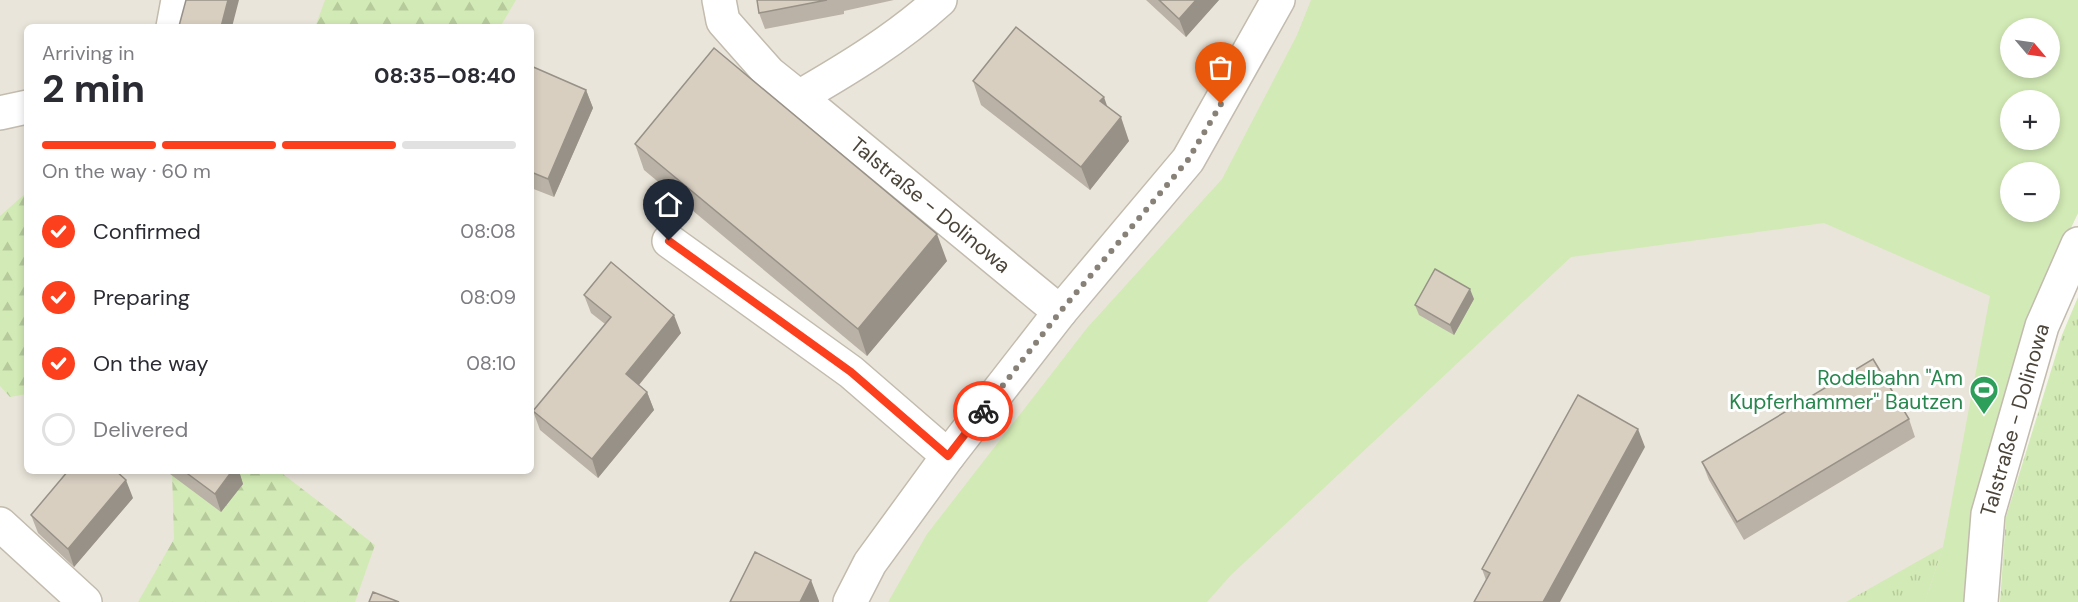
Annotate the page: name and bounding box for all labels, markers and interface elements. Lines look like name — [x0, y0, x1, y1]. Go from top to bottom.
north arrow — [2000, 18, 2060, 78]
map controls — [2000, 18, 2060, 222]
text: Arriving in — [42, 40, 134, 66]
pin — [1195, 42, 1246, 104]
icon: bag — [1204, 51, 1237, 84]
text: 08:35–08:40 — [374, 61, 516, 90]
text: 2 min — [42, 63, 145, 114]
button: + — [2000, 90, 2060, 150]
street label: Talstraße - Dolinowa — [844, 131, 1016, 279]
text: On the way · 60 m — [42, 158, 211, 184]
button: − — [2000, 162, 2060, 222]
pin — [643, 179, 694, 241]
icon: home — [652, 188, 685, 221]
icon: check — [42, 215, 75, 248]
text: Confirmed — [93, 217, 201, 246]
text: 08:08 — [460, 218, 516, 244]
icon: check — [42, 281, 75, 314]
text: Preparing — [93, 283, 190, 312]
text: 08:09 — [460, 284, 516, 310]
street label: Talstraße - Dolinowa — [1974, 320, 2056, 520]
icon: check — [42, 347, 75, 380]
text: On the way — [93, 349, 208, 378]
text: 08:10 — [466, 350, 516, 376]
place label: Rodelbahn "Am Kupferhammer" Bautzen — [1729, 364, 1963, 416]
sports icon: Rodelbahn "Am Kupferhammer" Bautzen — [1968, 374, 2000, 416]
courier — [953, 381, 1013, 441]
icon: bike — [967, 395, 1000, 428]
text: Delivered — [93, 415, 188, 444]

